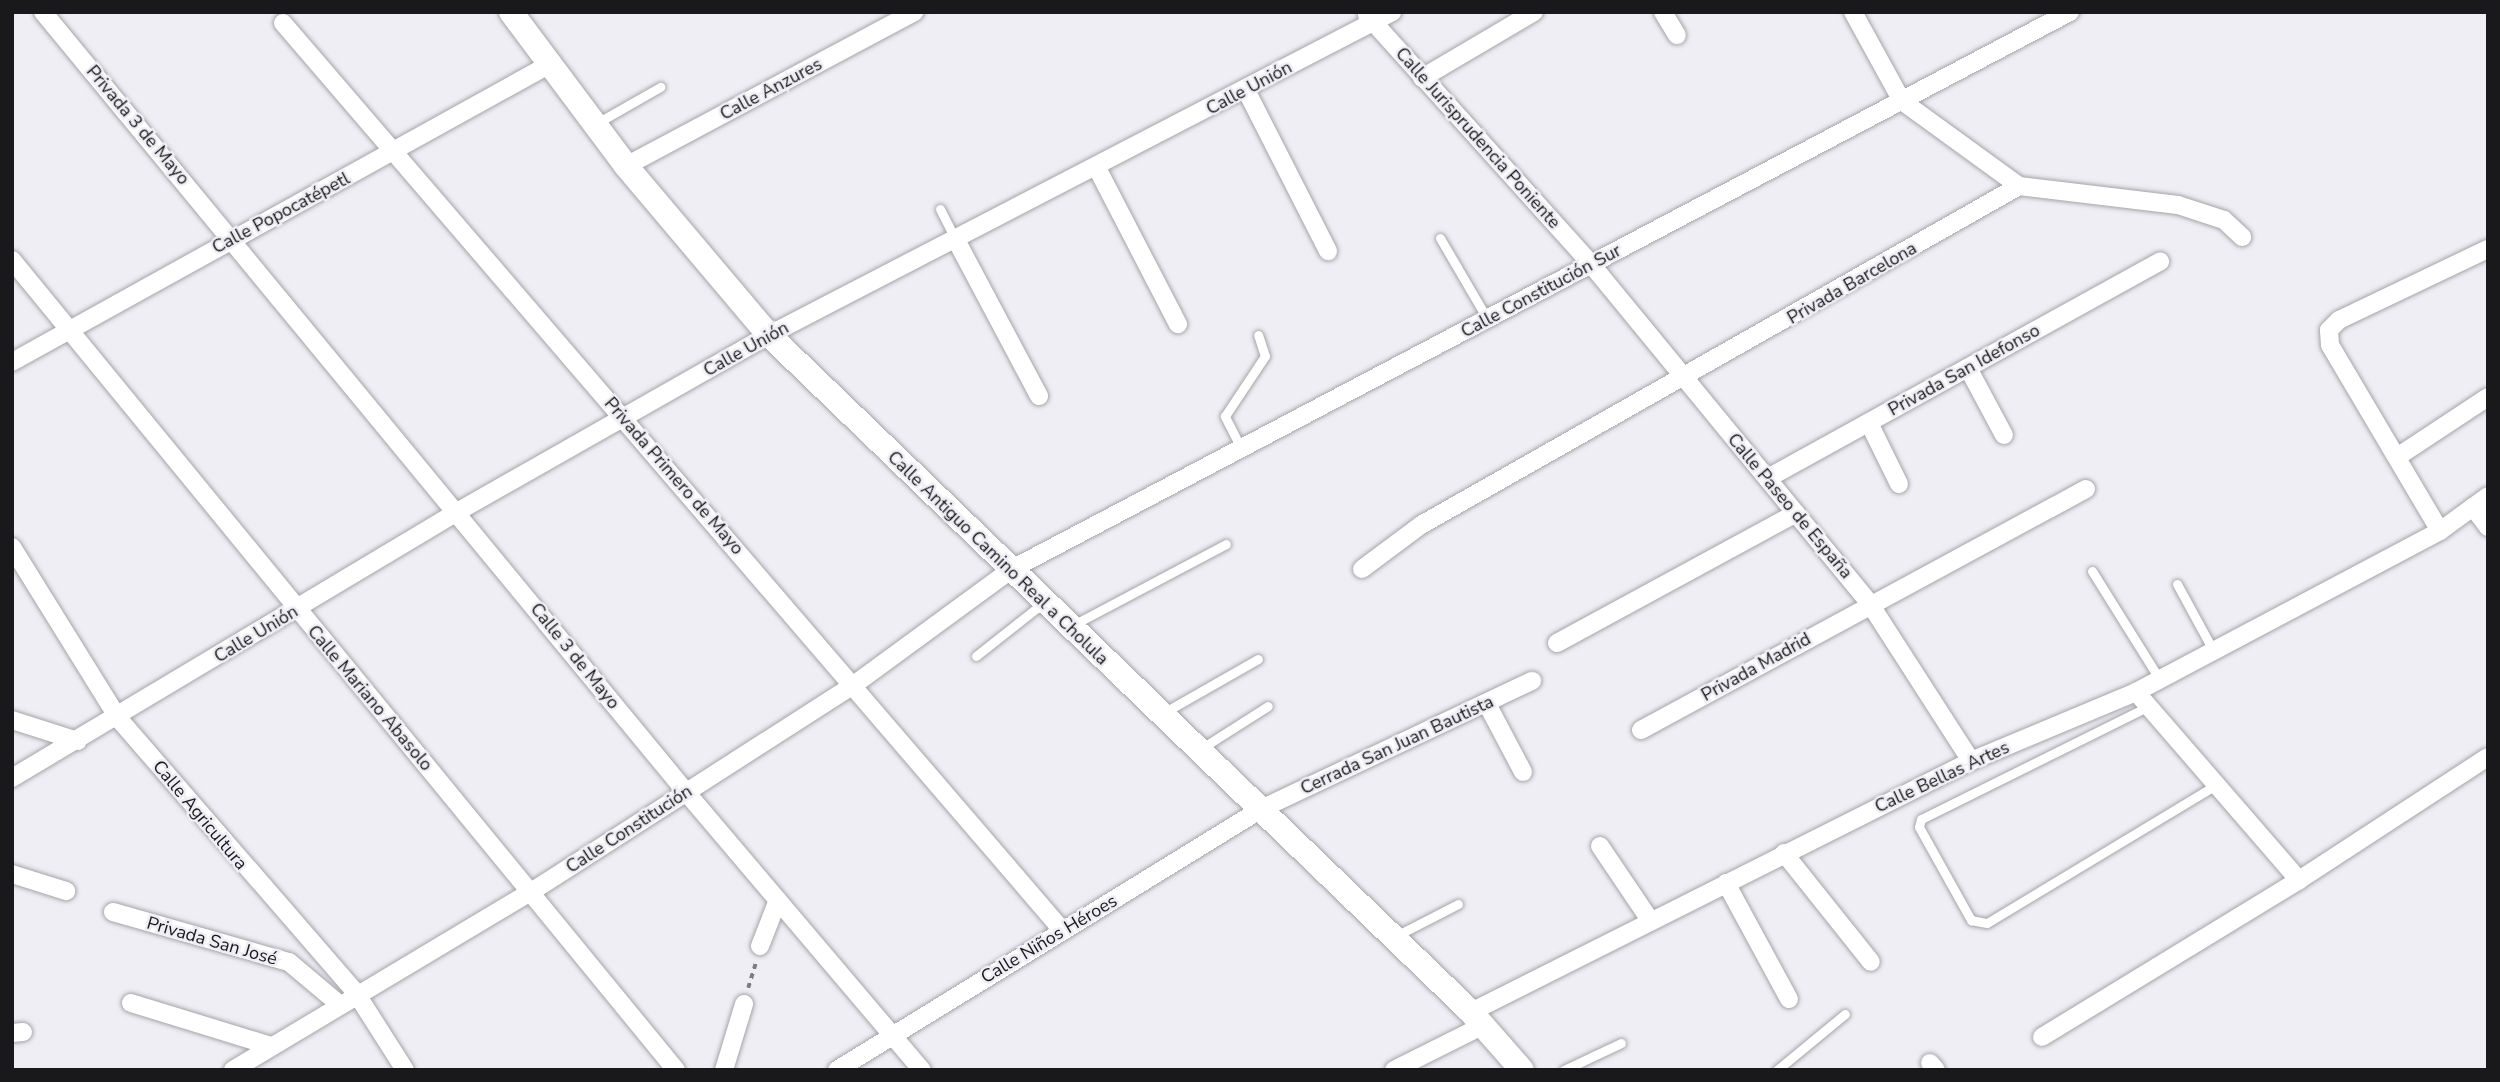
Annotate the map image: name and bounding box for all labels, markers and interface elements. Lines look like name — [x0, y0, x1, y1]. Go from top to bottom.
street label: Calle Jurisprudencia Poniente — [1391, 43, 1565, 233]
street label: Calle Anzures — [716, 53, 826, 125]
street label: Calle Unión — [1202, 56, 1296, 120]
street label: Privada 3 de Mayo — [82, 61, 194, 189]
street label: Calle Popocatépetl — [208, 168, 354, 258]
street label: Privada Barcelona — [1783, 237, 1921, 329]
street label: Calle Constitución Sur — [1457, 240, 1625, 342]
street label: Calle Unión — [700, 317, 792, 381]
street label: Privada San Idefonso — [1884, 319, 2044, 421]
street label: Privada Primero de Mayo — [600, 393, 748, 559]
street label: Calle Paseo de España — [1723, 429, 1857, 583]
street label: Calle Antiguo Camino Real a Cholula — [883, 446, 1113, 670]
street label: Calle 3 de Mayo — [526, 599, 624, 713]
street label: Calle Unión — [210, 601, 302, 667]
street label: Calle Mariano Abasolo — [303, 621, 437, 775]
street label: Privada Madrid — [1698, 628, 1814, 706]
street label: Cerrada San Juan Bautista — [1297, 691, 1497, 799]
street label: Calle Bellas Artes — [1871, 736, 2013, 818]
street label: Calle Agricultura — [148, 756, 252, 874]
street label: Calle Constitución — [562, 780, 696, 878]
street label: Calle Niños Héroes — [977, 890, 1121, 988]
street label: Privada San José — [144, 912, 280, 970]

